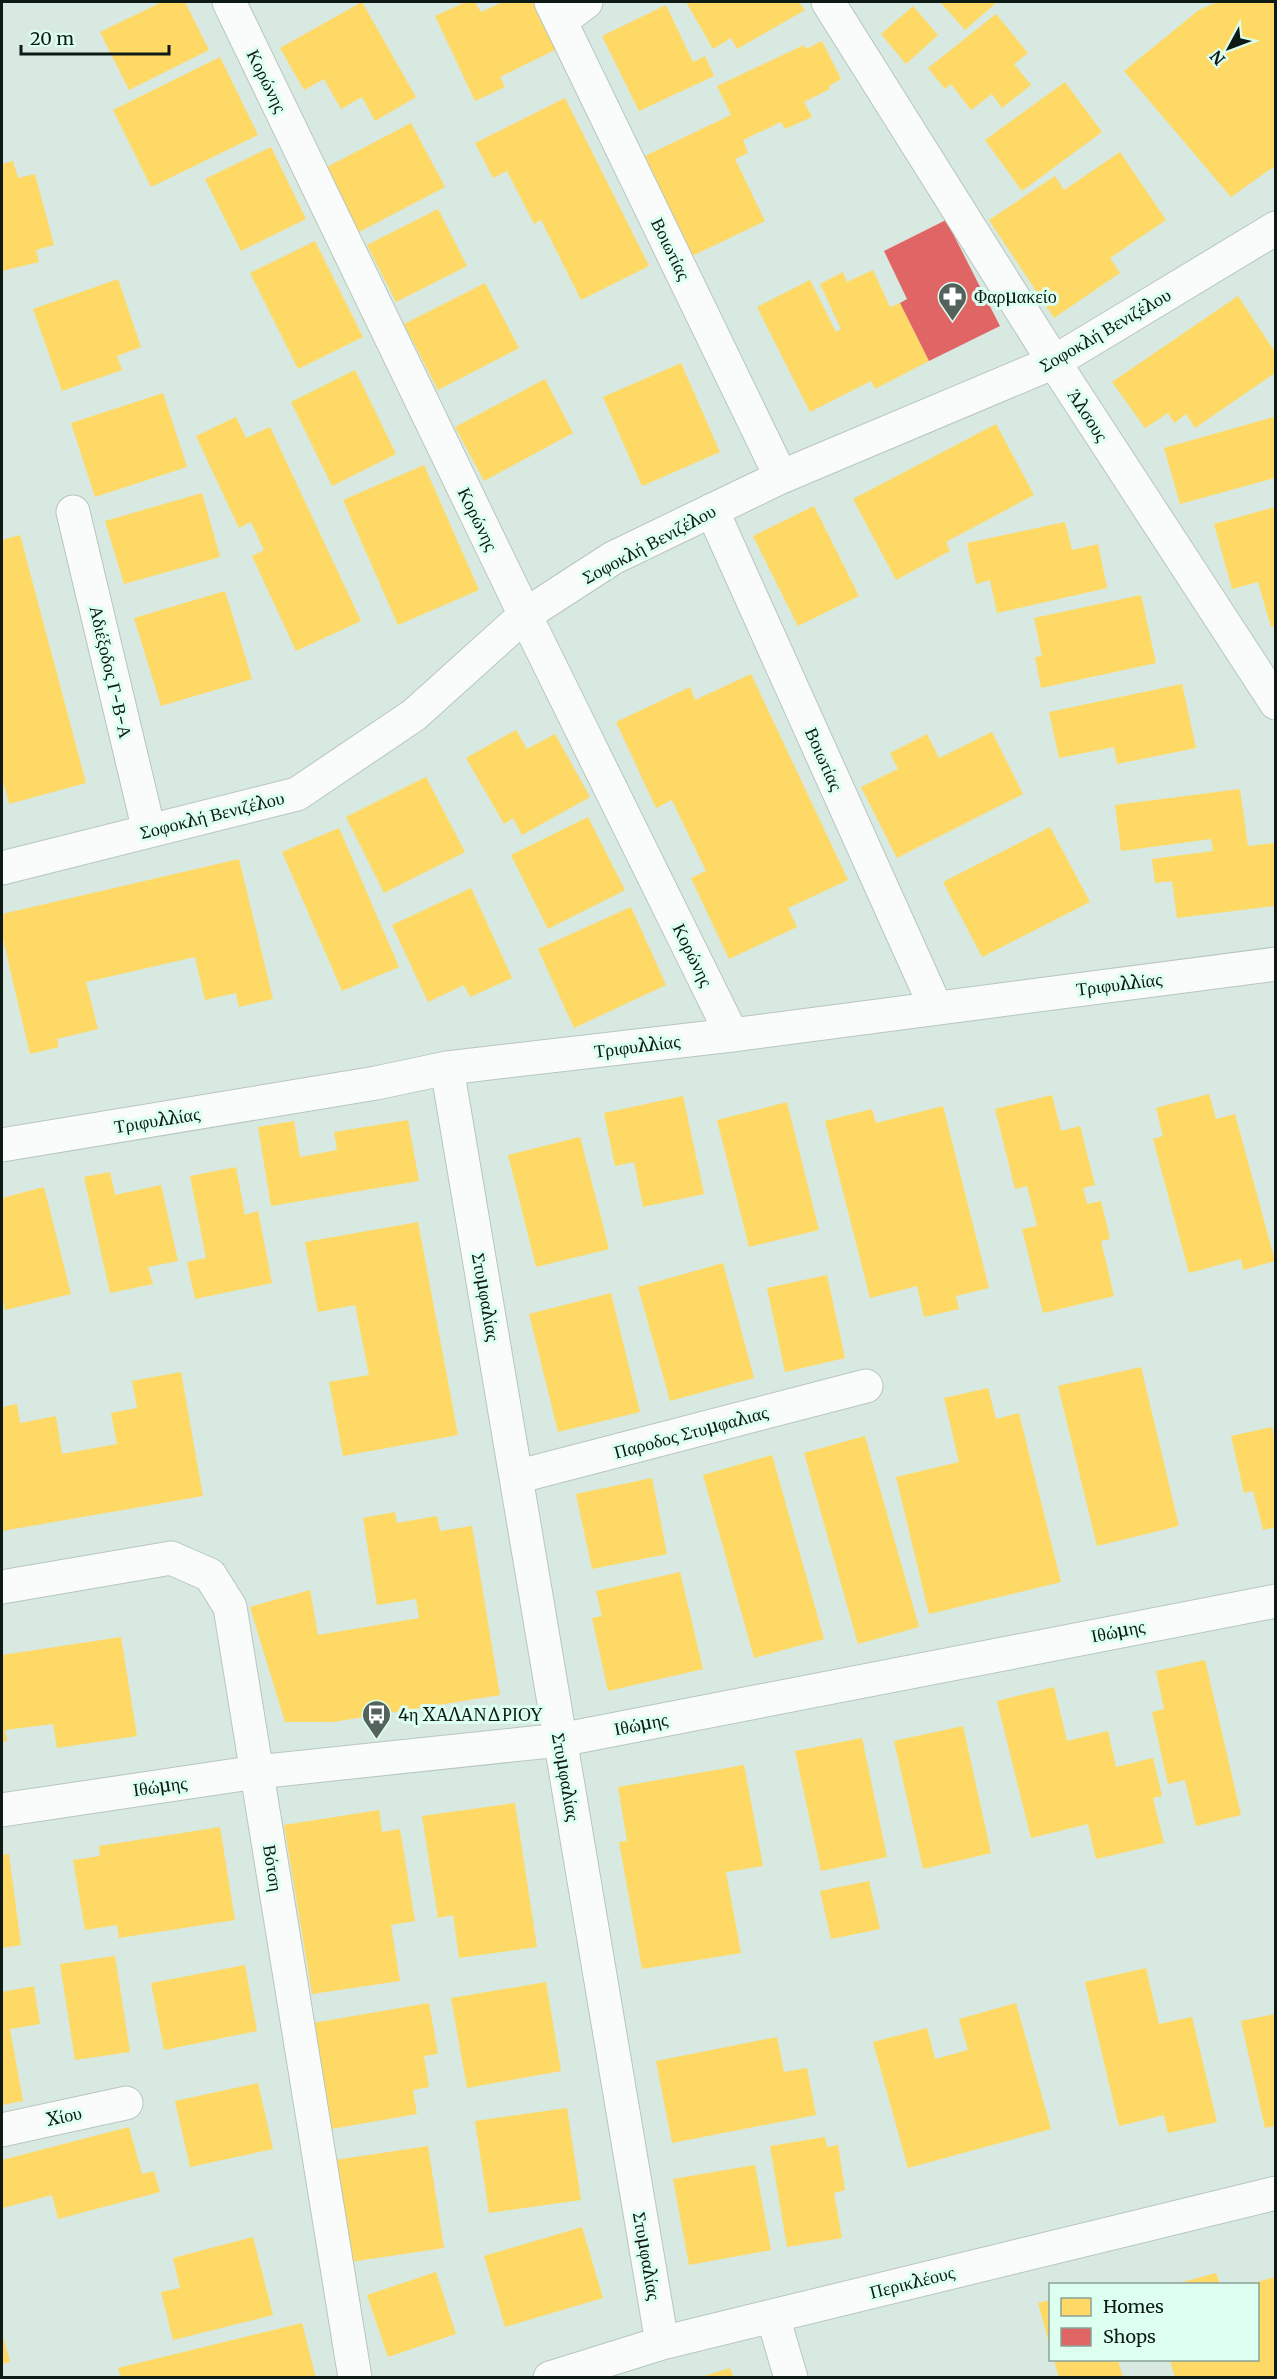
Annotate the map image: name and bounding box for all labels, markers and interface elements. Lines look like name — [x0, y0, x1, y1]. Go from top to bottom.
scale bar — [21, 18, 170, 56]
north arrow — [1199, 18, 1259, 78]
text: 20 m — [30, 27, 74, 50]
street label: Κορώνης — [242, 46, 292, 116]
text: N — [1206, 46, 1229, 69]
street label: Βοιωτίας — [646, 214, 696, 284]
pharmacy icon: Φαρμακείο — [937, 280, 969, 322]
street label: Σοφοκλή Βενιζέλου — [1035, 283, 1175, 377]
place label: Φαρμακείο — [974, 285, 1057, 308]
street label: Άλσους — [1063, 384, 1113, 446]
street label: Κορώνης — [453, 484, 503, 554]
street label: Σοφοκλή Βενιζέλου — [578, 499, 720, 589]
street label: Αδιέξοδος Γ-Β-Α — [85, 603, 137, 741]
street label: Βοιωτίας — [800, 724, 848, 794]
street label: Σοφοκλή Βενιζέλου — [137, 786, 287, 844]
street label: Κορώνης — [668, 920, 718, 990]
street label: Τριφυλλίας — [1075, 967, 1163, 1001]
street label: Τριφυλλίας — [593, 1029, 681, 1063]
street label: Τριφυλλίας — [112, 1102, 202, 1138]
street label: Στυμφαλίας — [467, 1251, 505, 1343]
street label: Παροδος Στυμφαλιας — [611, 1400, 771, 1464]
street label: Ιθώμης — [1089, 1615, 1147, 1647]
bus stop icon: 4η ΧΑΛΑΝΔΡΙΟΥ — [361, 1698, 393, 1740]
place label: 4η ΧΑΛΑΝΔΡΙΟΥ — [398, 1703, 543, 1726]
street label: Ιθώμης — [612, 1708, 670, 1740]
street label: Στυμφαλίας — [547, 1731, 585, 1823]
street label: Ιθώμης — [132, 1771, 188, 1801]
street label: Βότση — [258, 1843, 288, 1893]
street label: Χίου — [44, 2101, 84, 2131]
street label: Στυμφαλίας — [628, 2210, 666, 2302]
street label: Περικλέους — [867, 2260, 957, 2304]
legend — [1049, 2283, 1259, 2361]
text: Homes — [1103, 2295, 1164, 2318]
text: Shops — [1103, 2325, 1156, 2348]

